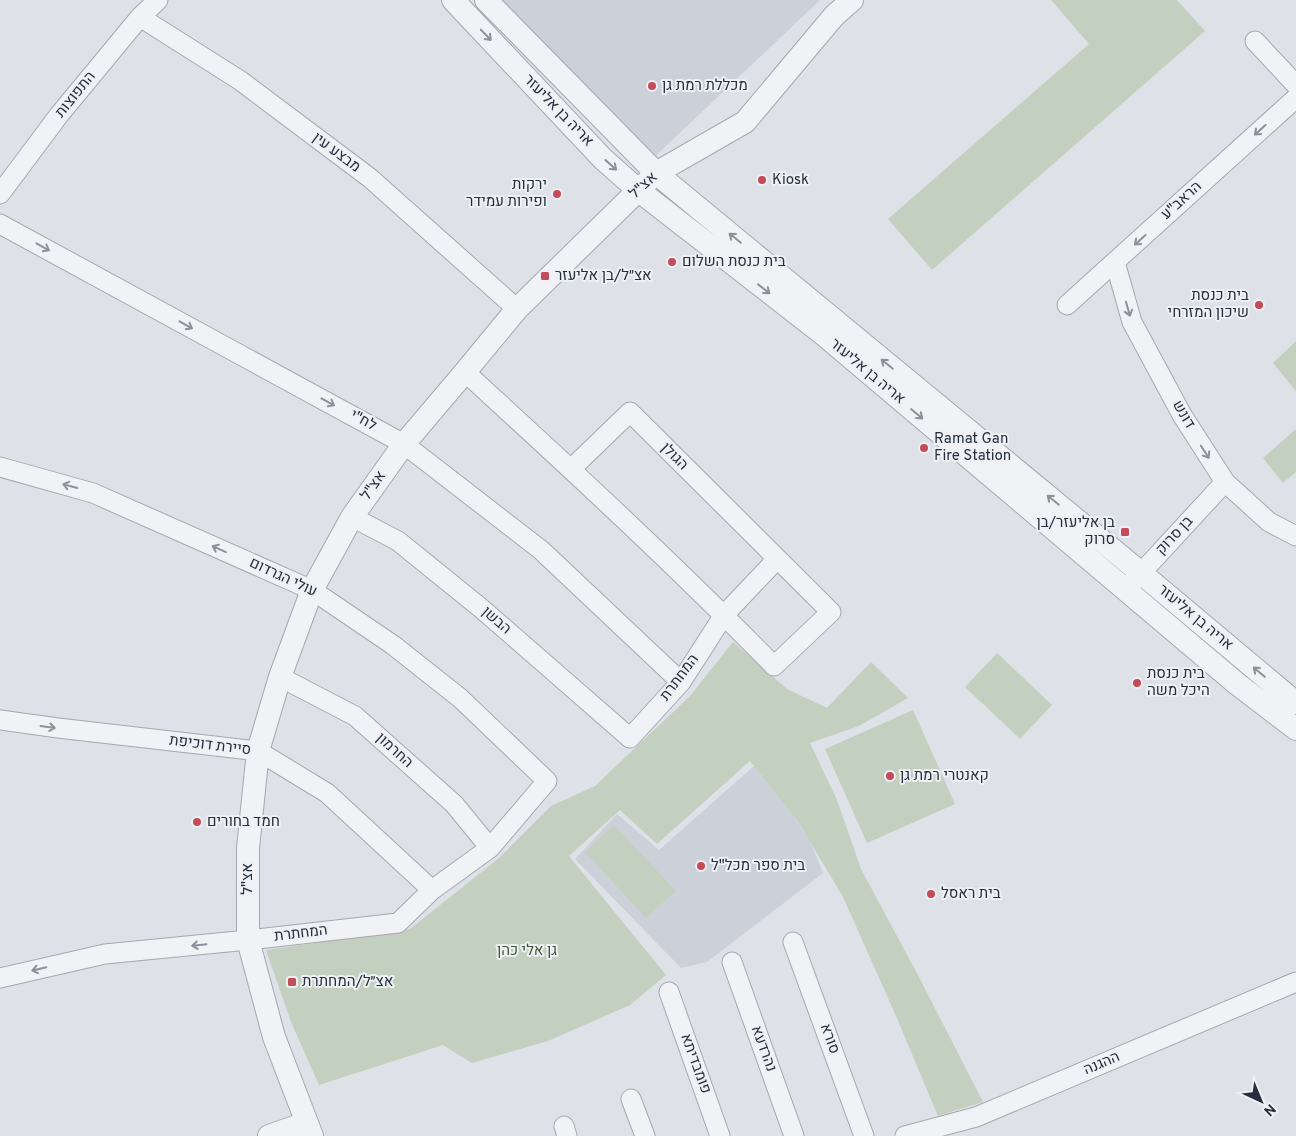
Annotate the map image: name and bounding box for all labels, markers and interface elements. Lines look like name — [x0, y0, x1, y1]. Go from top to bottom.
one-way arrow — [480, 29, 492, 42]
street label: התפוצות — [52, 68, 100, 122]
street label: אריה בן אליעזר — [519, 71, 597, 151]
place label: מכללת רמת גן — [662, 77, 748, 96]
marker: מכללת רמת גן — [646, 80, 658, 92]
one-way arrow — [1253, 125, 1266, 136]
street label: מבצע עין — [308, 129, 364, 177]
one-way arrow — [604, 159, 617, 171]
street label: אצ"ל — [626, 168, 662, 204]
place label: Kiosk — [772, 171, 809, 190]
marker: Kiosk — [756, 174, 768, 186]
place label: ירקות ופירות עמידר — [466, 176, 547, 212]
street label: הראב"ע — [1158, 178, 1206, 224]
marker: ירקות ופירות עמידר — [551, 188, 563, 200]
one-way arrow — [729, 233, 742, 244]
one-way arrow — [1133, 234, 1146, 246]
one-way arrow — [35, 243, 50, 252]
place label: בית כנסת השלום — [682, 253, 786, 272]
marker: בית כנסת השלום — [666, 256, 678, 268]
place label: אצ״ל/בן אליעזר — [555, 267, 652, 286]
marker: אצ״ל/בן אליעזר — [539, 270, 551, 282]
one-way arrow — [758, 283, 771, 294]
place label: בית כנסת שיכון המזרחי — [1168, 287, 1249, 323]
marker: בית כנסת שיכון המזרחי — [1253, 299, 1265, 311]
one-way arrow — [1124, 301, 1134, 317]
one-way arrow — [178, 320, 192, 330]
street label: אריה בן אליעזר — [825, 335, 909, 409]
one-way arrow — [881, 358, 894, 369]
one-way arrow — [321, 397, 336, 407]
street label: דונש — [1167, 397, 1199, 433]
street label: לח"י — [346, 406, 380, 436]
one-way arrow — [911, 408, 924, 420]
place label: Ramat Gan Fire Station — [934, 430, 1011, 466]
street label: הגולן — [656, 439, 692, 475]
marker: Ramat Gan Fire Station — [918, 442, 930, 454]
one-way arrow — [1201, 444, 1211, 458]
street label: אצ"ל — [357, 468, 391, 504]
one-way arrow — [62, 481, 78, 491]
one-way arrow — [1047, 495, 1060, 506]
street label: בן סרוק — [1152, 512, 1198, 559]
place label: בן אליעזר/בן סרוק — [1036, 514, 1115, 550]
marker: בן אליעזר/בן סרוק — [1119, 526, 1131, 538]
one-way arrow — [212, 543, 227, 553]
street label: עולי הגרדום — [246, 554, 320, 602]
street label: אריה בן אליעזר — [1153, 581, 1237, 655]
street label: הבשן — [477, 603, 515, 639]
street label: המחתרת — [656, 651, 704, 705]
place label: בית כנסת היכל משה — [1147, 665, 1210, 701]
one-way arrow — [1252, 666, 1265, 677]
marker: בית כנסת היכל משה — [1131, 677, 1143, 689]
one-way arrow — [40, 722, 56, 732]
street label: החרמון — [371, 729, 417, 773]
street label: סיירת דוכיפת — [168, 732, 252, 760]
place label: קאנטרי רמת גן — [900, 767, 989, 786]
marker: קאנטרי רמת גן — [884, 770, 896, 782]
place label: חמד בחורים — [207, 813, 280, 832]
marker: חמד בחורים — [191, 816, 203, 828]
place label: בית ספר מכל"ל — [711, 857, 805, 876]
marker: בית ספר מכל"ל — [695, 860, 707, 872]
street label: אצ"ל — [239, 863, 258, 895]
place label: בית ראסל — [941, 885, 1001, 904]
marker: בית ראסל — [925, 888, 937, 900]
street label: המחתרת — [273, 921, 329, 947]
one-way arrow — [192, 940, 208, 950]
park label: גן אלי כהן — [497, 942, 557, 961]
one-way arrow — [31, 965, 47, 974]
place label: אצ״ל/המחתרת — [302, 973, 393, 992]
marker: אצ״ל/המחתרת — [286, 976, 298, 988]
street label: סורא — [815, 1021, 843, 1057]
street label: נהרדעא — [746, 1023, 780, 1075]
street label: פומבדיתא — [675, 1031, 715, 1097]
street label: ההגנה — [1081, 1048, 1123, 1080]
north arrow — [1236, 1076, 1286, 1126]
text: N — [1259, 1100, 1279, 1119]

